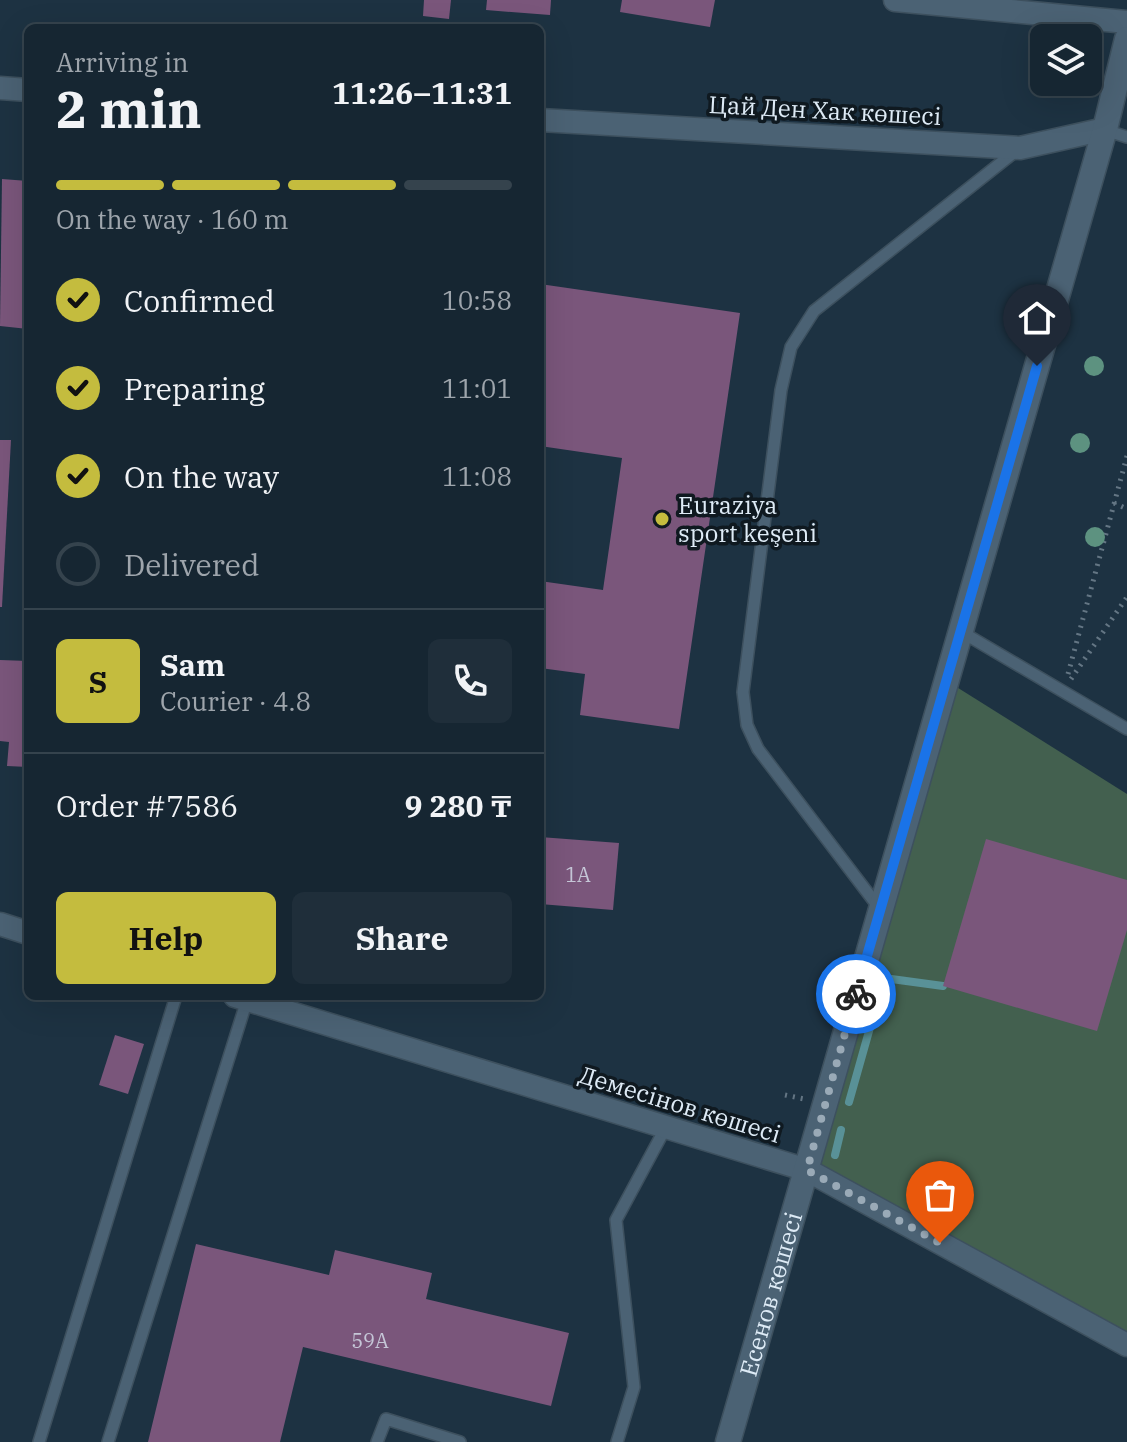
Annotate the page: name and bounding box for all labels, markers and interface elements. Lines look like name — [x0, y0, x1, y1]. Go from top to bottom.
map controls — [1030, 24, 1102, 96]
button: layers — [1030, 24, 1102, 96]
text: Arriving in — [56, 45, 189, 79]
text: 11:26–11:31 — [332, 73, 512, 112]
text: 2 min — [56, 75, 202, 142]
street label: Цай Ден Хак көшесі — [708, 88, 942, 132]
text: On the way · 160 m — [56, 202, 289, 236]
icon: check — [56, 278, 100, 322]
text: Confirmed — [124, 281, 275, 320]
text: 10:58 — [442, 283, 512, 317]
pin — [1003, 284, 1071, 366]
icon: home — [1015, 296, 1059, 340]
icon: check — [56, 366, 100, 410]
text: Preparing — [124, 369, 265, 408]
text: 11:01 — [442, 371, 512, 405]
icon: check — [56, 454, 100, 498]
text: On the way — [124, 457, 279, 496]
text: 11:08 — [442, 459, 512, 493]
place label: Euraziya sport keşeni — [678, 489, 817, 549]
marker: Euraziya sport keşeni — [653, 510, 671, 528]
text: Delivered — [124, 545, 259, 584]
button: phone — [428, 639, 512, 723]
text: Sam — [160, 645, 225, 684]
text: S — [89, 662, 107, 701]
text: Courier · 4.8 — [160, 684, 311, 718]
text: Order #7586 — [56, 786, 238, 825]
text: 9 280 ₸ — [405, 786, 512, 825]
house number: 1А — [565, 861, 591, 888]
button: Help — [56, 892, 276, 984]
button: Share — [292, 892, 512, 984]
courier — [816, 954, 896, 1034]
icon: bike — [834, 972, 878, 1016]
street label: Демесінов көшесі — [575, 1058, 785, 1150]
pin — [906, 1161, 974, 1243]
icon: bag — [918, 1173, 962, 1217]
street label: Есенов көшесі — [732, 1208, 809, 1380]
house number: 59А — [351, 1327, 389, 1354]

